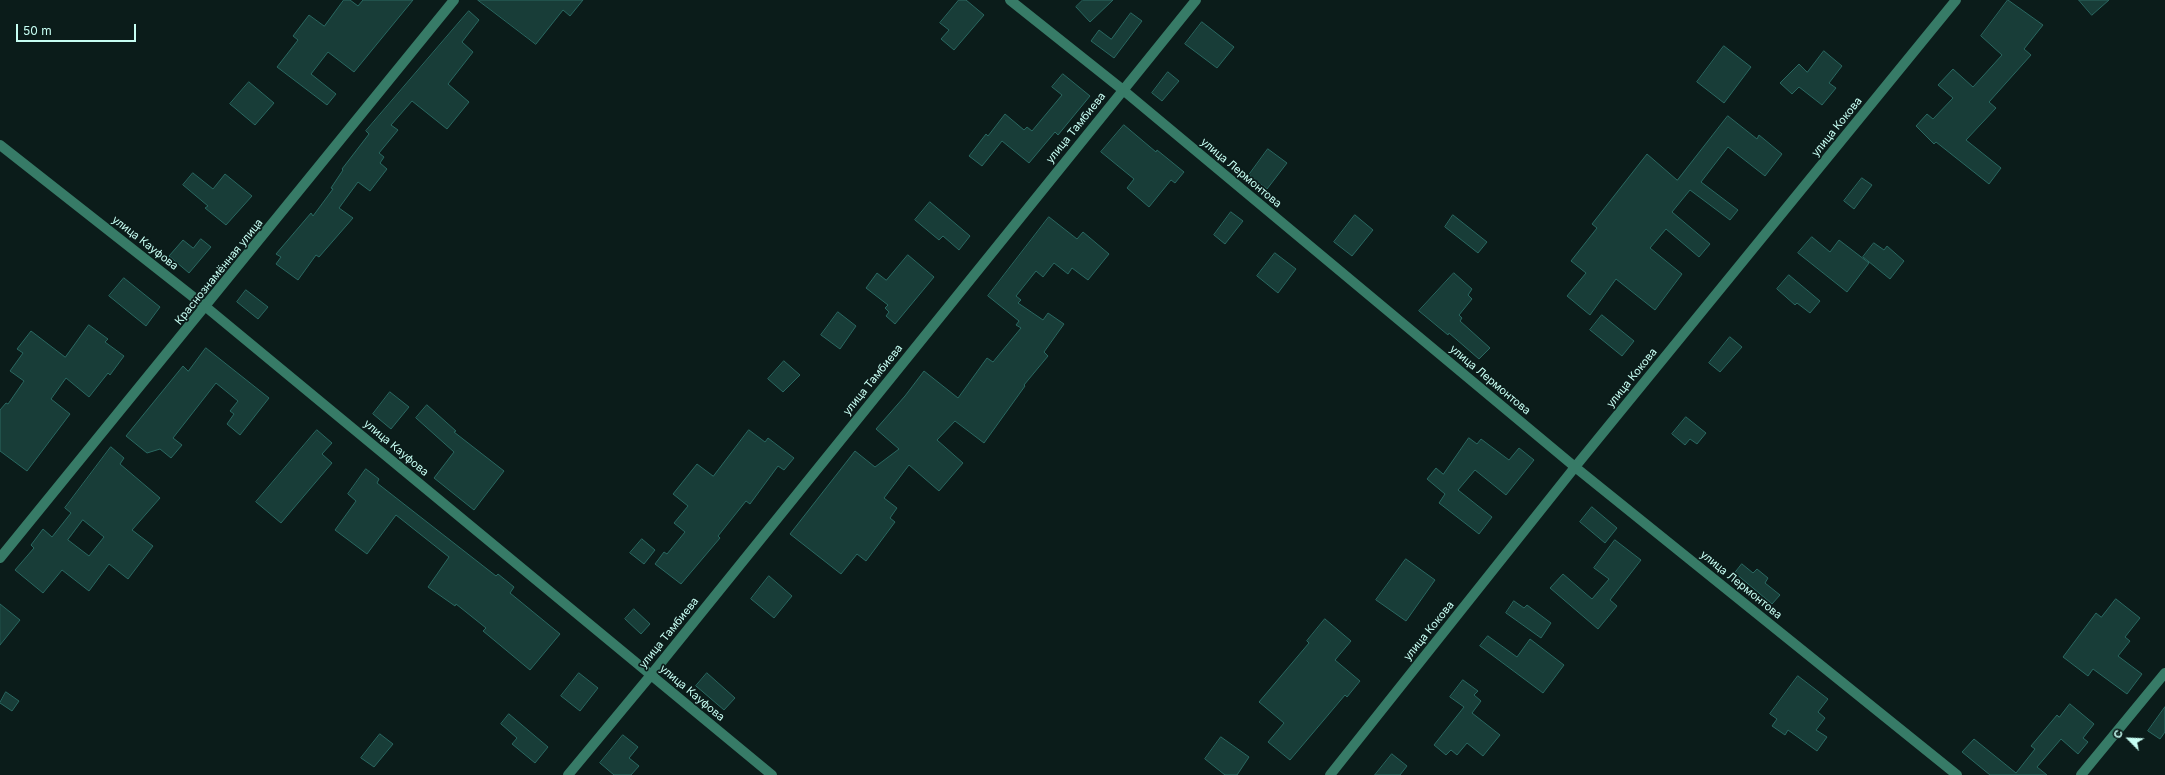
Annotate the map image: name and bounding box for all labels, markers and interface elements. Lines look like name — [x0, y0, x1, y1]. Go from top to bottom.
scale bar — [18, 16, 138, 42]
text: 50 m — [23, 23, 52, 38]
street label: улица Тамбиева — [1043, 90, 1109, 166]
street label: улица Кокова — [1809, 95, 1865, 159]
street label: улица Лермонтова — [1198, 135, 1284, 211]
street label: улица Кауфова — [109, 213, 181, 273]
street label: Краснознамённая улица — [172, 216, 266, 328]
street label: улица Тамбиева — [840, 342, 906, 418]
street label: улица Лермонтова — [1447, 342, 1533, 418]
street label: улица Кокова — [1604, 346, 1660, 410]
street label: улица Кауфова — [361, 417, 431, 479]
street label: улица Лермонтова — [1698, 548, 1784, 622]
street label: улица Тамбиева — [636, 595, 702, 671]
street label: улица Кокова — [1401, 599, 1457, 663]
street label: улица Кауфова — [657, 662, 727, 724]
north arrow — [2109, 719, 2149, 759]
text: С — [2110, 728, 2126, 741]

